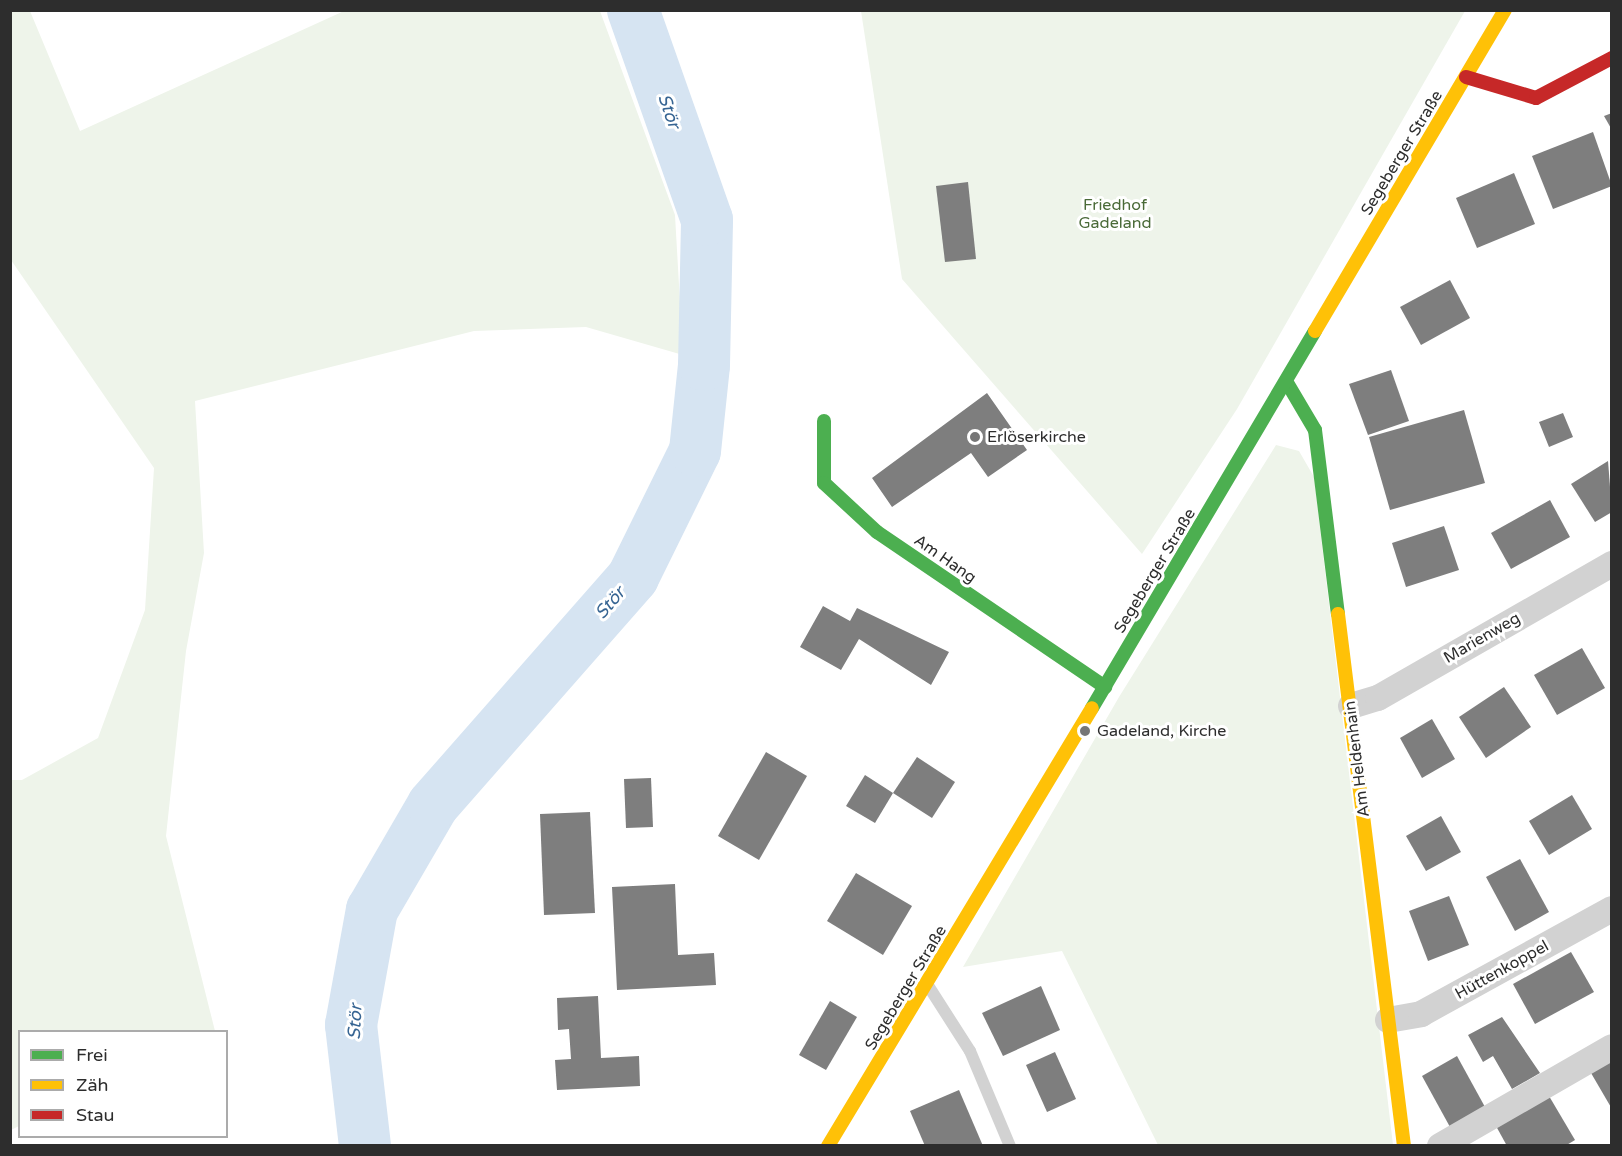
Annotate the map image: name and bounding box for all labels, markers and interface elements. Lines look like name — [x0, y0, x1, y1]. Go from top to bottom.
street label: Segeberger Straße — [1357, 87, 1447, 219]
water label: Stör — [653, 91, 685, 131]
park label: Friedhof Gadeland — [1078, 195, 1152, 233]
place label: Erlöserkirche — [987, 427, 1086, 447]
marker: Erlöserkirche — [968, 430, 982, 444]
street label: Segeberger Straße — [1110, 505, 1200, 637]
street label: Am Hang — [910, 531, 980, 587]
water label: Stör — [590, 583, 630, 623]
street label: Marienweg — [1440, 608, 1524, 668]
street label: Am Heldenhain — [1340, 700, 1374, 818]
place label: Gadeland, Kirche — [1097, 721, 1226, 741]
marker: Gadeland, Kirche — [1078, 724, 1092, 738]
street label: Segeberger Straße — [861, 922, 951, 1054]
street label: Hüttenkoppel — [1452, 936, 1552, 1004]
water label: Stör — [343, 1004, 367, 1040]
legend — [18, 1030, 228, 1138]
text: Frei — [76, 1044, 108, 1066]
text: Zäh — [76, 1074, 109, 1096]
text: Stau — [76, 1104, 115, 1126]

